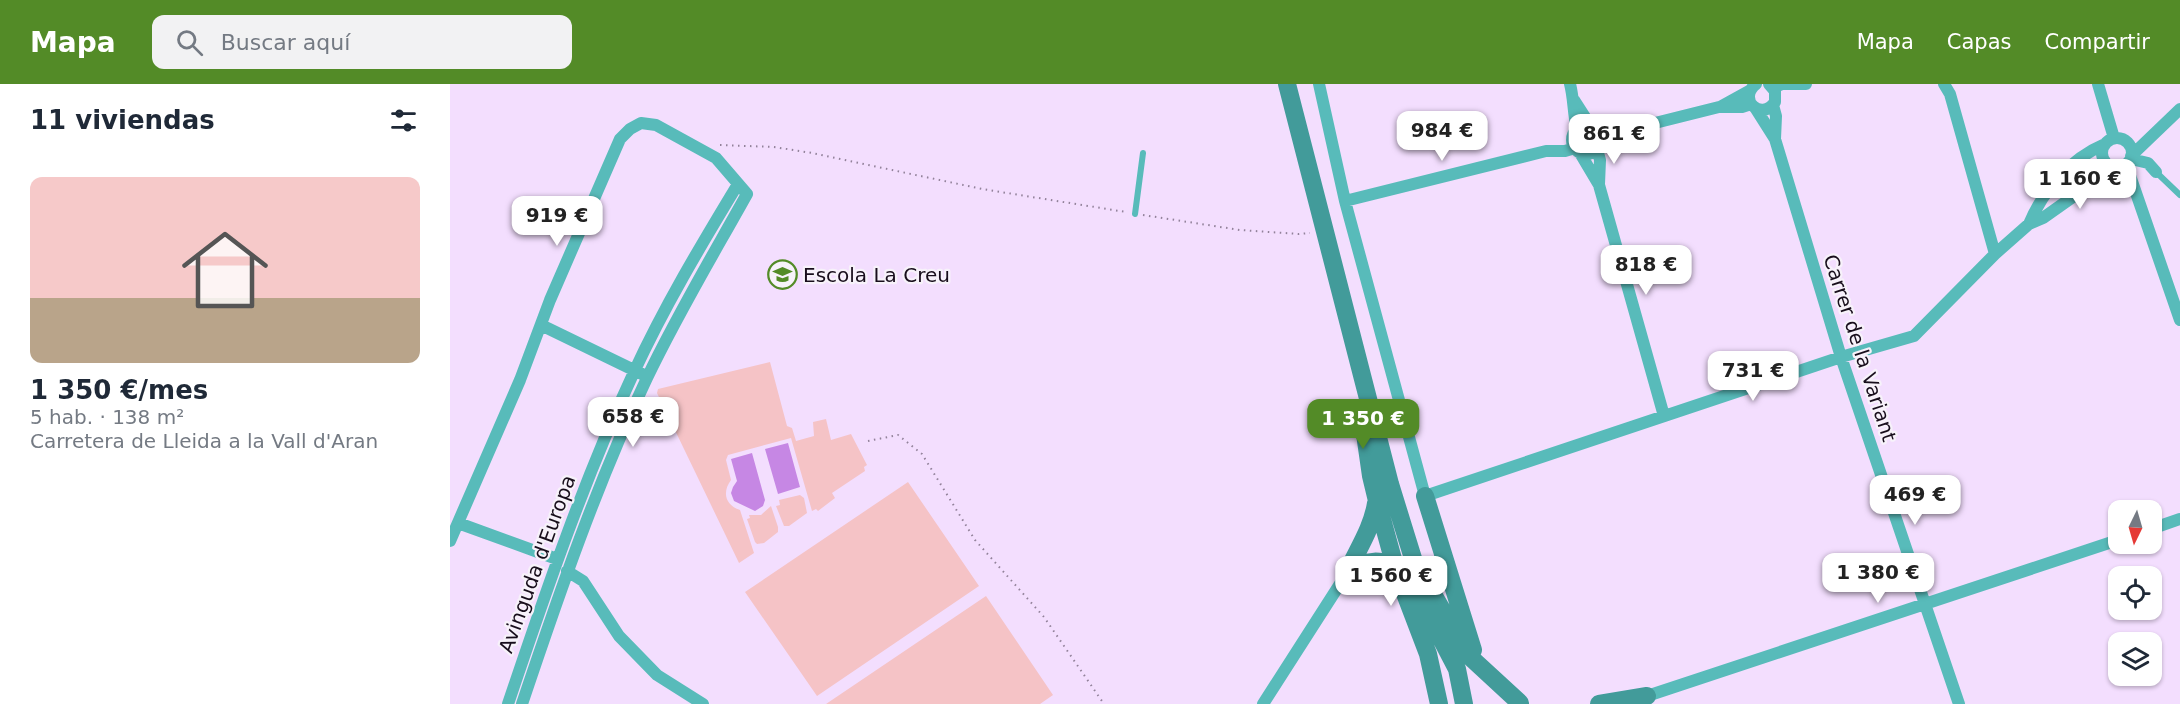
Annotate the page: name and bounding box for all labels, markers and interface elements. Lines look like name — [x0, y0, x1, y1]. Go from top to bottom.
search box — [152, 15, 572, 69]
text: Mapa — [30, 26, 116, 59]
icon: search — [173, 26, 206, 59]
text: Buscar aquí — [221, 30, 350, 55]
text: Mapa — [1857, 30, 1914, 54]
text: Capas — [1947, 30, 2011, 54]
text: Compartir — [2044, 30, 2150, 54]
icon: filters — [387, 104, 420, 137]
text: 11 viviendas — [30, 105, 215, 135]
pin: 984 € — [1400, 111, 1484, 162]
pin: 861 € — [1572, 114, 1656, 165]
text: 984 € — [1411, 118, 1473, 142]
text: 861 € — [1583, 121, 1645, 145]
pin: 1 160 € — [2025, 159, 2135, 210]
text: 1 160 € — [2038, 166, 2122, 190]
pin: 919 € — [515, 196, 599, 247]
text: 919 € — [526, 203, 588, 227]
icon: home — [171, 216, 279, 324]
pin: 818 € — [1604, 245, 1688, 296]
street label: Carrer de la Variant — [1818, 251, 1902, 445]
text: 818 € — [1615, 252, 1677, 276]
school or university icon: Escola La Creu — [766, 259, 798, 291]
place label: Escola La Creu — [803, 263, 950, 287]
pin: 731 € — [1711, 351, 1795, 402]
text: 731 € — [1722, 358, 1784, 382]
text: 1 350 €/mes — [30, 375, 208, 405]
pin: 658 € — [591, 397, 675, 448]
pin: 1 350 € — [1308, 399, 1418, 450]
text: 658 € — [602, 404, 664, 428]
text: 5 hab. · 138 m² — [30, 405, 184, 429]
text: 1 350 € — [1321, 406, 1405, 430]
text: Carretera de Lleida a la Vall d'Aran — [30, 429, 378, 453]
street label: Avinguda d'Europa — [494, 472, 580, 656]
pin: 469 € — [1873, 475, 1957, 526]
text: 469 € — [1884, 482, 1946, 506]
north arrow — [2108, 500, 2162, 554]
map controls — [2108, 500, 2162, 686]
pin: 1 380 € — [1823, 553, 1933, 604]
pin: 1 560 € — [1336, 556, 1446, 607]
text: 1 380 € — [1836, 560, 1920, 584]
text: 1 560 € — [1349, 563, 1433, 587]
button: locate — [2108, 566, 2162, 620]
button: layers — [2108, 632, 2162, 686]

